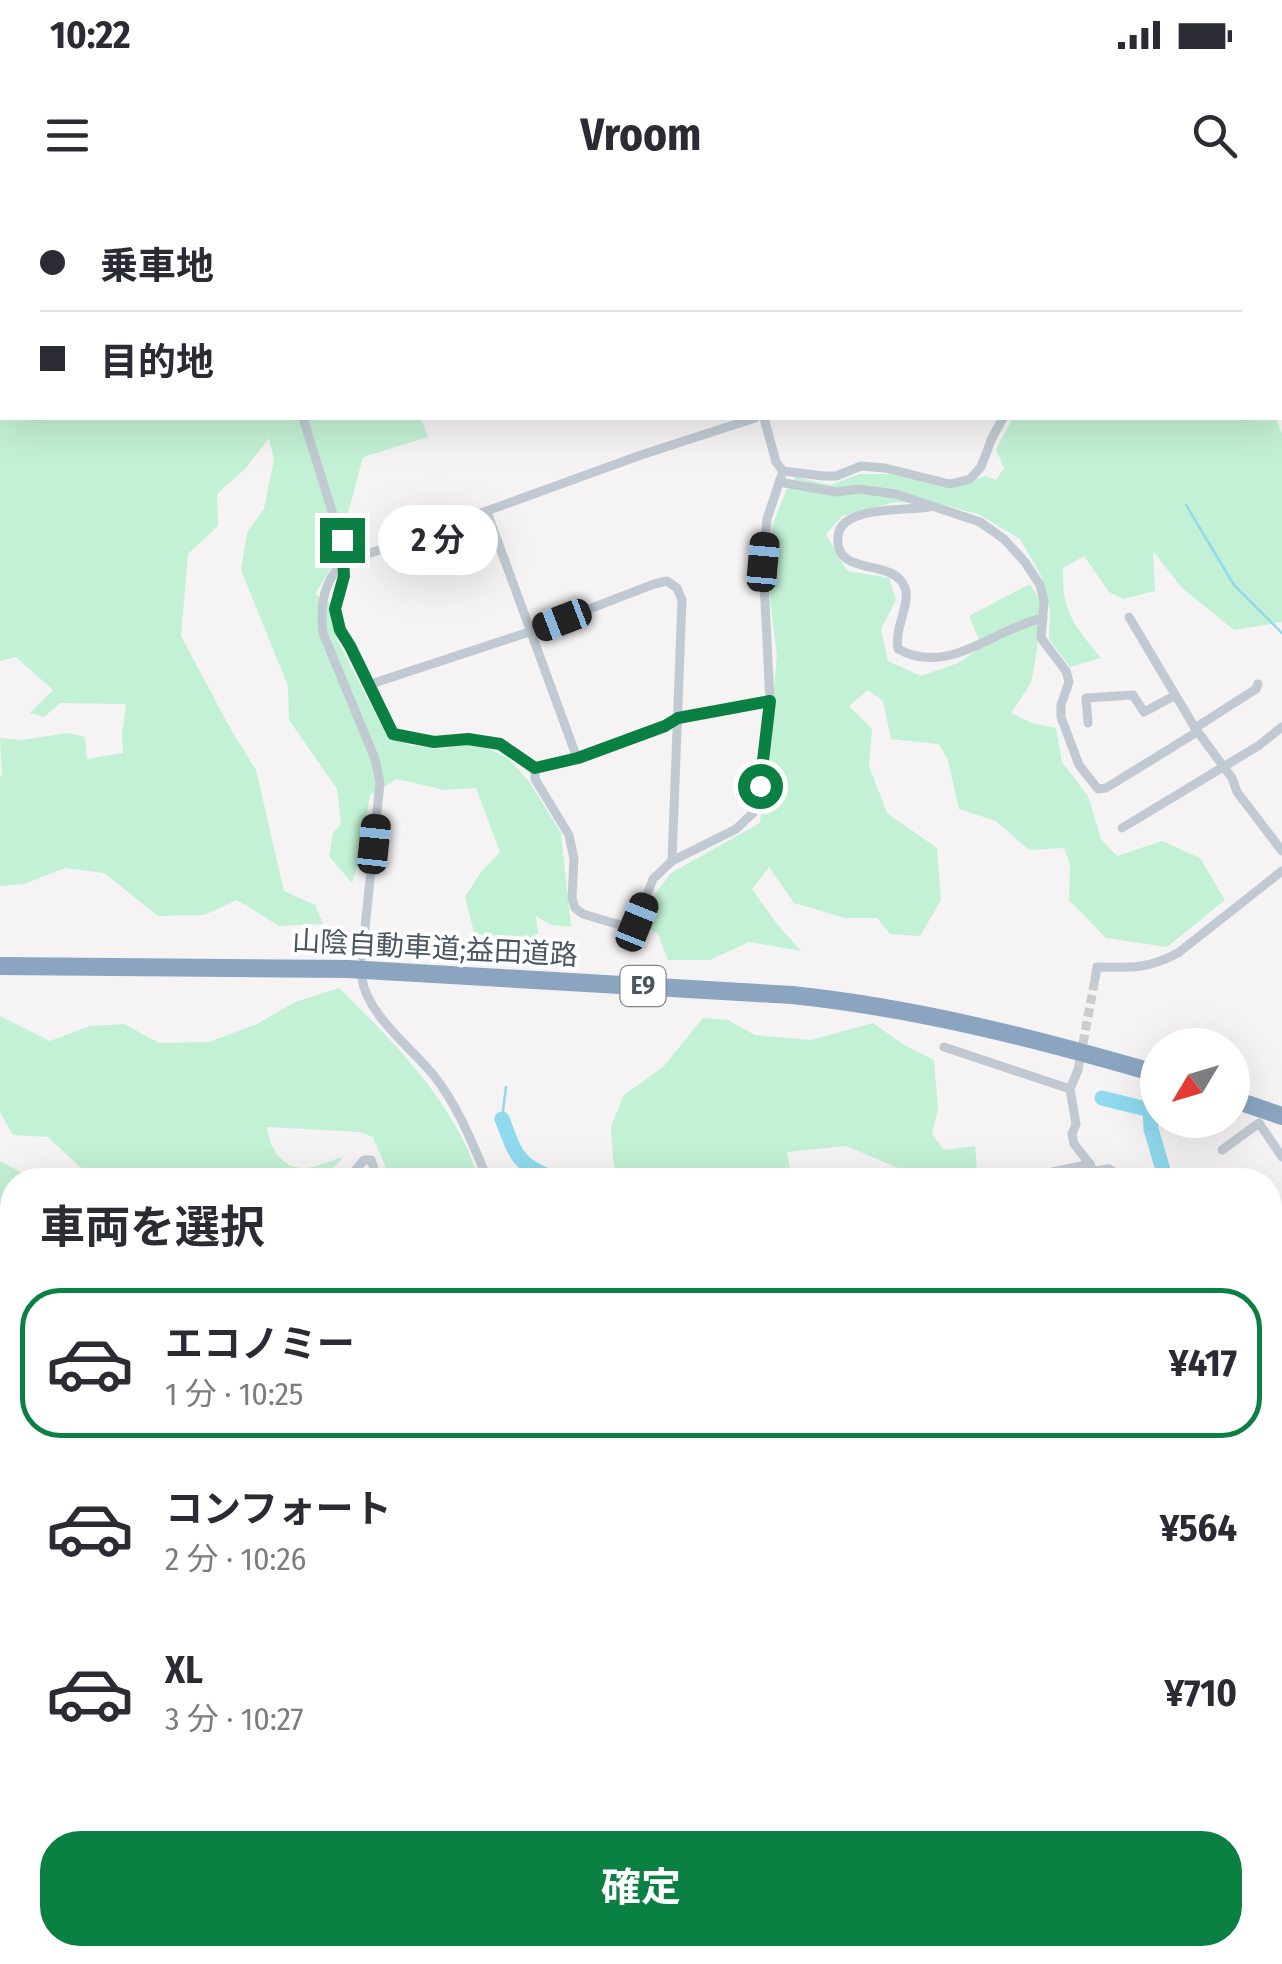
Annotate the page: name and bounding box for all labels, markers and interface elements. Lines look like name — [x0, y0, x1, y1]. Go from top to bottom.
text: 10:22 — [50, 12, 131, 58]
icon: menu — [40, 108, 95, 163]
text: Vroom — [581, 108, 701, 162]
icon: search — [1187, 108, 1242, 163]
text: 乗車地 — [100, 243, 214, 289]
text: 目的地 — [100, 339, 214, 385]
callout: 2 分 — [377, 505, 497, 575]
route end — [320, 518, 365, 563]
text: 2 分 — [411, 521, 465, 559]
car — [745, 531, 781, 593]
car — [529, 595, 595, 645]
route start — [738, 764, 783, 809]
car — [356, 813, 392, 875]
car — [612, 889, 662, 955]
street label: 山陰自動車道;益田道路 — [291, 924, 579, 972]
road number: E9 — [620, 966, 666, 1006]
north arrow — [1140, 1028, 1250, 1138]
map controls — [1140, 1028, 1250, 1138]
text: 車両を選択 — [40, 1201, 265, 1255]
icon: car — [45, 1318, 135, 1408]
text: エコノミー — [165, 1321, 355, 1367]
text: ¥417 — [1169, 1340, 1237, 1386]
text: 1 分 · 10:25 — [165, 1375, 304, 1413]
icon: car — [45, 1483, 135, 1573]
text: コンフォート — [165, 1486, 392, 1532]
text: ¥564 — [1160, 1505, 1237, 1551]
text: 2 分 · 10:26 — [165, 1540, 306, 1578]
text: XL — [165, 1647, 203, 1693]
icon: car — [45, 1648, 135, 1738]
text: ¥710 — [1165, 1670, 1237, 1716]
text: 3 分 · 10:27 — [165, 1700, 304, 1738]
button: 確定 — [40, 1831, 1242, 1946]

